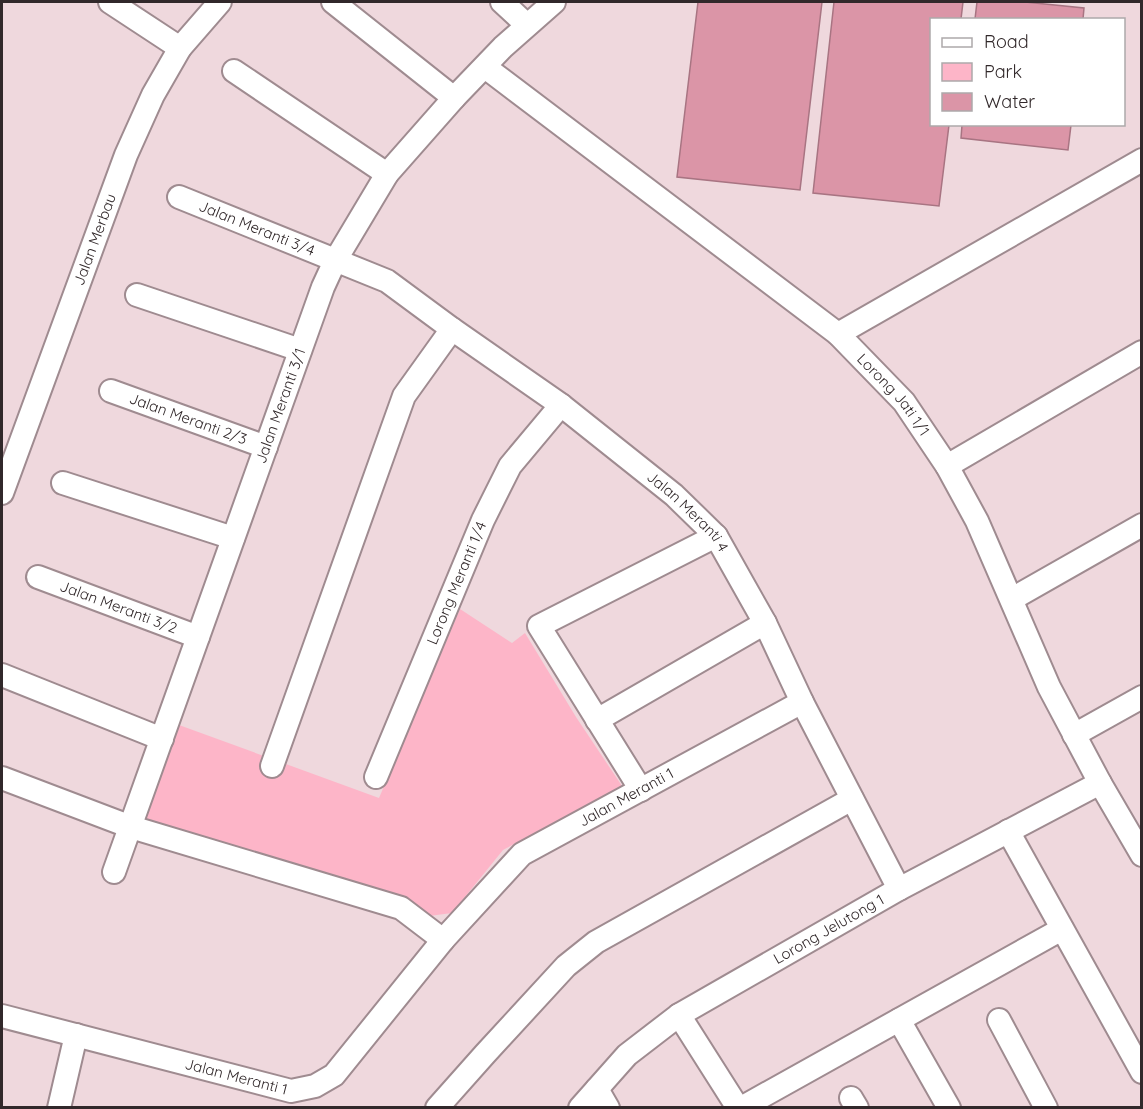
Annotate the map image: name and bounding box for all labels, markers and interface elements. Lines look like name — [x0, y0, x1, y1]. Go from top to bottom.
legend — [930, 18, 1125, 126]
text: Road — [984, 30, 1029, 53]
text: Park — [984, 60, 1022, 83]
text: Water — [984, 90, 1035, 113]
street label: Jalan Merbau — [69, 191, 120, 288]
street label: Jalan Meranti 3/4 — [196, 196, 318, 260]
street label: Jalan Meranti 3/1 — [251, 346, 309, 466]
street label: Lorong Jati 1/1 — [853, 349, 934, 439]
street label: Jalan Meranti 2/3 — [127, 388, 250, 448]
street label: Jalan Meranti 4 — [643, 467, 733, 555]
street label: Lorong Meranti 1/4 — [422, 518, 490, 647]
street label: Jalan Meranti 3/2 — [57, 576, 180, 637]
street label: Jalan Meranti 1 — [575, 763, 677, 830]
street label: Lorong Jelutong 1 — [770, 890, 887, 968]
street label: Jalan Meranti 1 — [183, 1054, 290, 1099]

